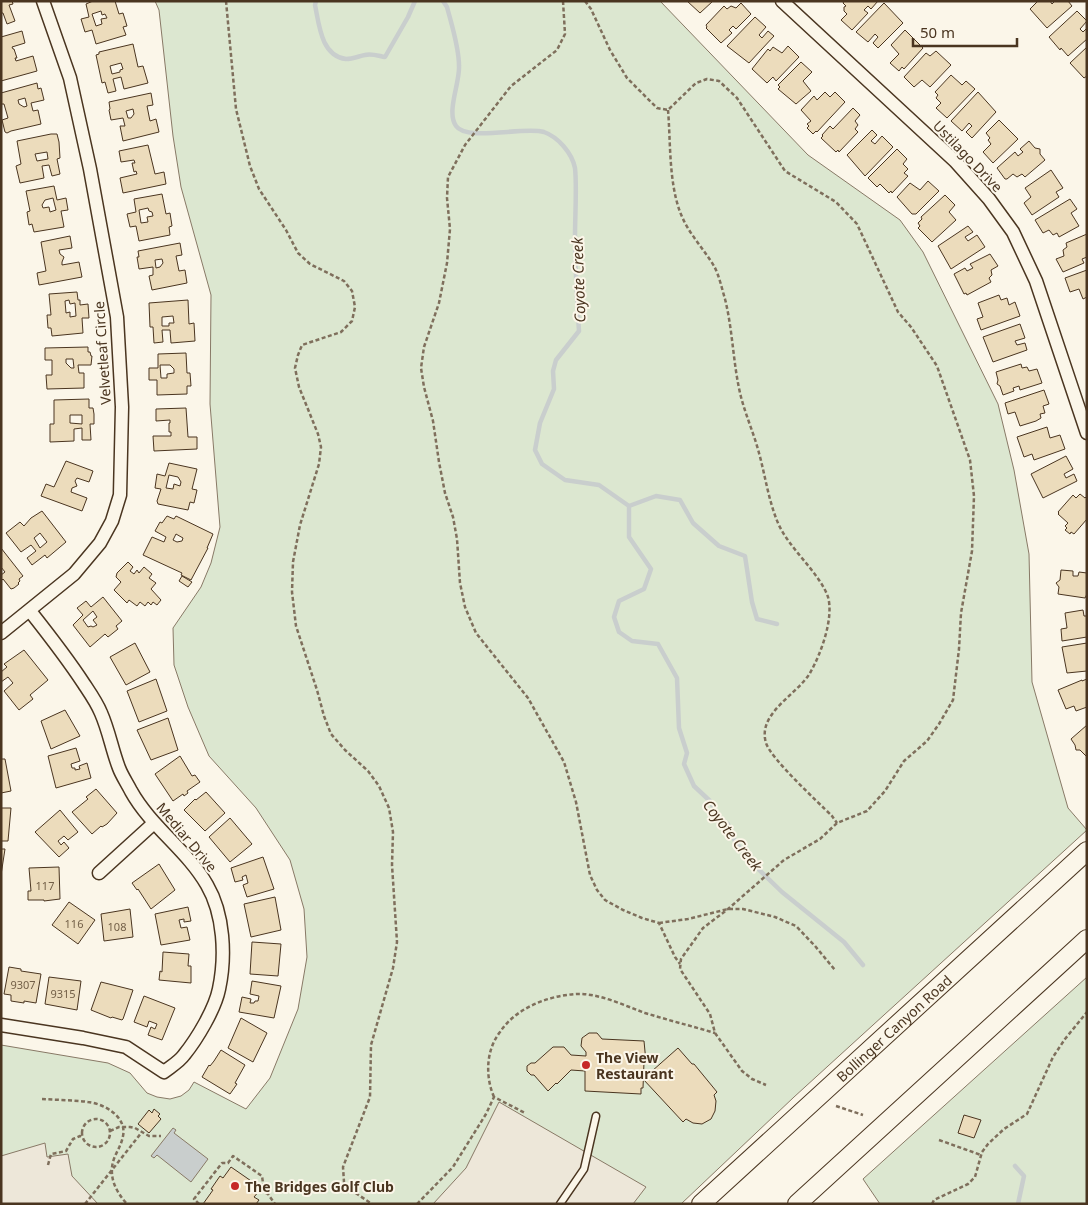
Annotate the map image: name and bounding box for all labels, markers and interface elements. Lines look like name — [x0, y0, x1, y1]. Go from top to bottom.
scale bar — [913, 15, 1017, 47]
text: 50 m — [920, 22, 955, 42]
street label: Ustilago Drive — [929, 116, 1007, 196]
water label: Coyote Creek — [566, 236, 589, 323]
street label: Velvetleaf Circle — [89, 301, 115, 405]
water label: Coyote Creek — [699, 795, 768, 875]
street label: Mediar Drive — [152, 798, 222, 876]
house number: 117 — [36, 878, 54, 893]
house number: 116 — [65, 916, 83, 931]
house number: 108 — [108, 919, 126, 934]
street label: Bollinger Canyon Road — [832, 970, 955, 1086]
house number: 9307 — [10, 977, 36, 992]
house number: 9315 — [50, 986, 76, 1001]
place label: The View Restaurant — [596, 1048, 674, 1083]
marker: The View Restaurant — [580, 1059, 592, 1071]
place label: The Bridges Golf Club — [245, 1177, 394, 1196]
marker: The Bridges Golf Club — [229, 1180, 241, 1192]

